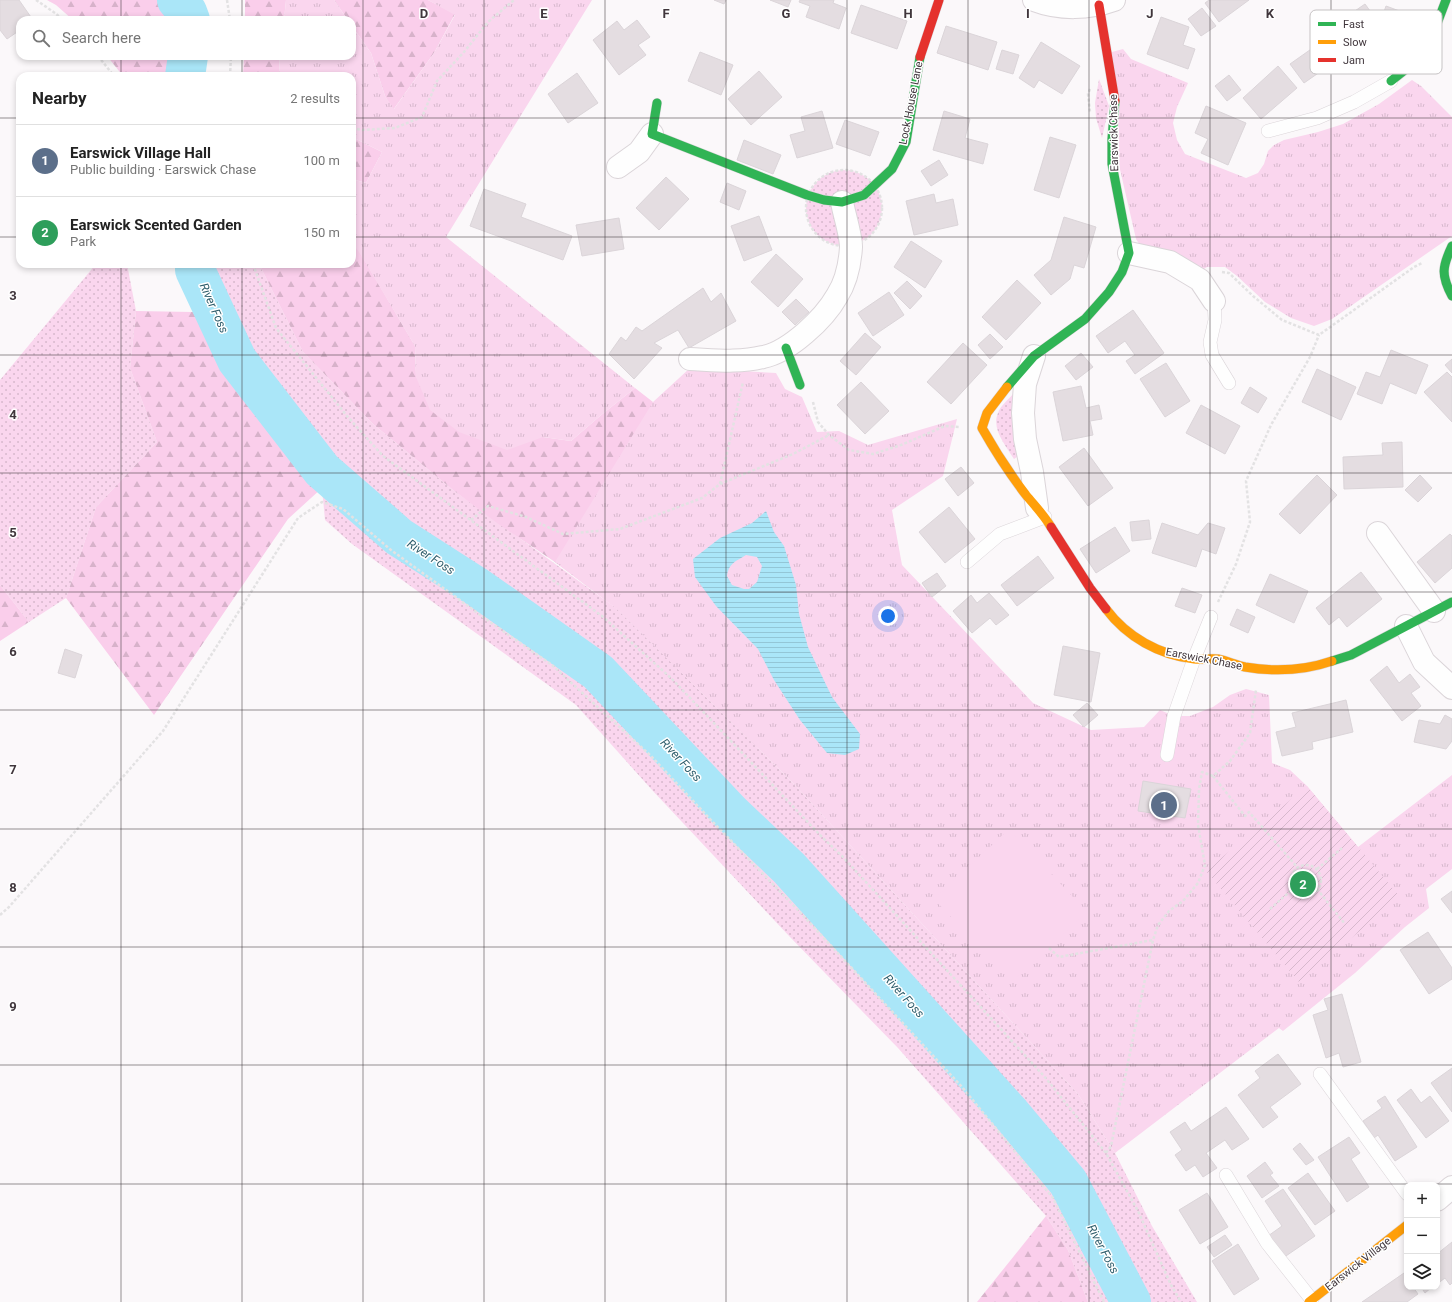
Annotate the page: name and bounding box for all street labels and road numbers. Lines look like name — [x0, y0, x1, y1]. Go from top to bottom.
street label: Lock House Lane — [897, 60, 925, 146]
street label: Earswick Chase — [1107, 94, 1121, 172]
street label: Earswick Chase — [1165, 645, 1243, 673]
street label: Earswick Village — [1323, 1234, 1394, 1294]

